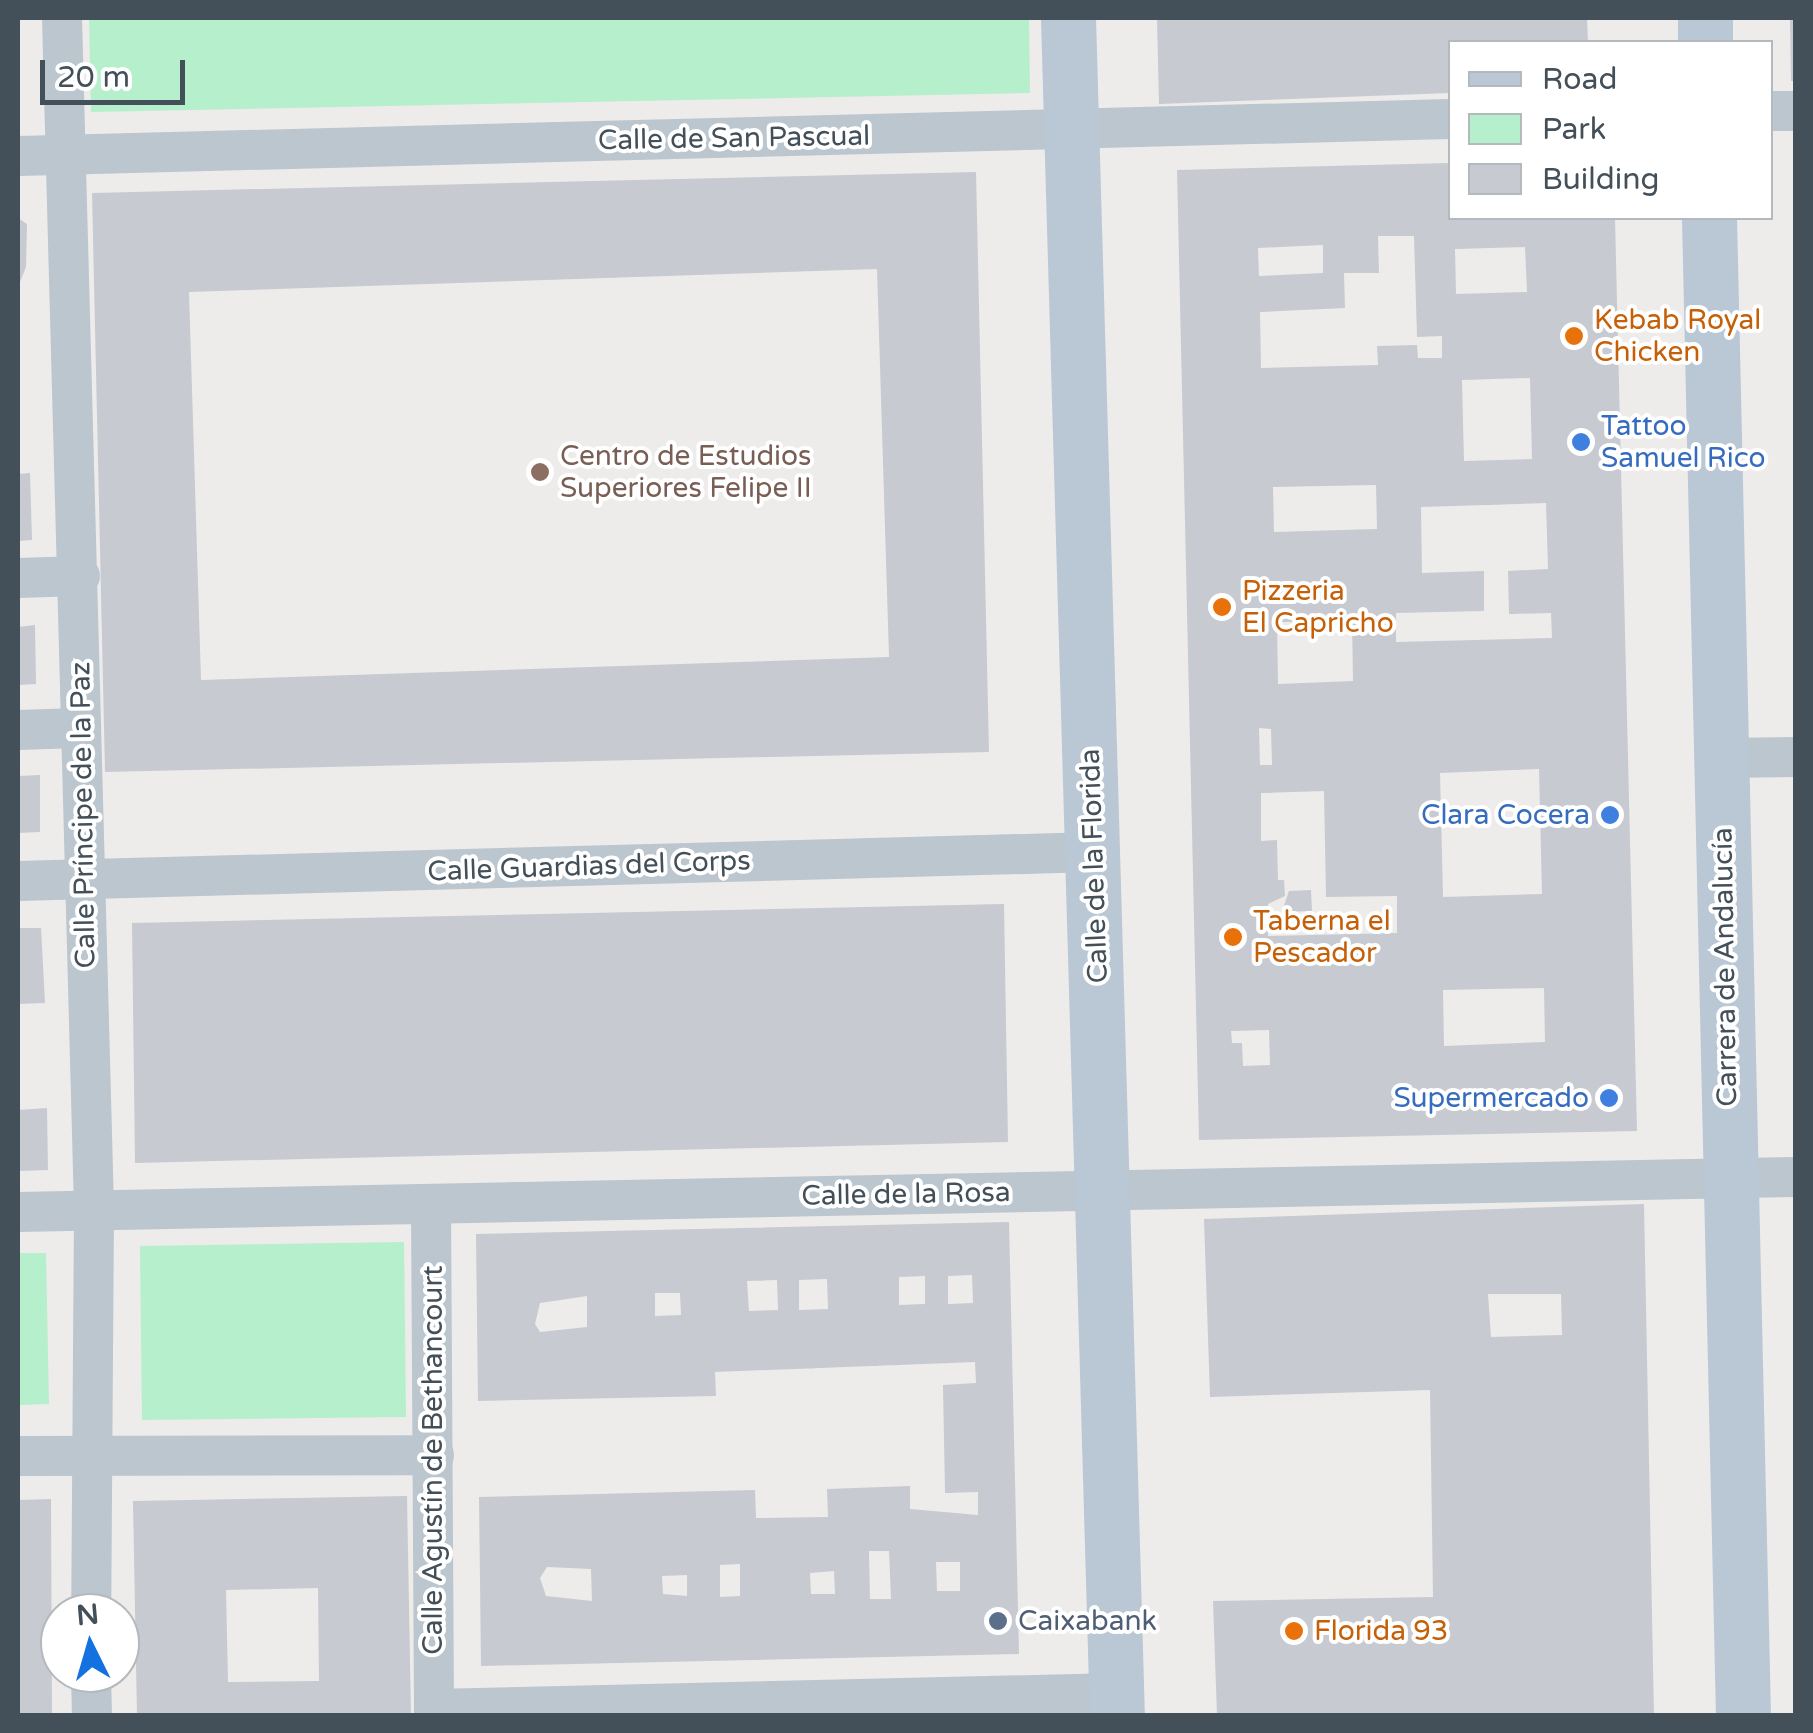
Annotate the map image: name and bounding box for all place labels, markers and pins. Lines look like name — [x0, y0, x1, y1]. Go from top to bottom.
place label: Kebab Royal Chicken — [1594, 303, 1761, 369]
marker: Kebab Royal Chicken — [1563, 325, 1585, 347]
place label: Tattoo Samuel Rico — [1601, 409, 1765, 475]
marker: Tattoo Samuel Rico — [1570, 431, 1592, 453]
place label: Centro de Estudios Superiores Felipe II — [560, 439, 812, 505]
marker: Centro de Estudios Superiores Felipe II — [529, 461, 551, 483]
place label: Pizzeria El Capricho — [1242, 574, 1394, 640]
marker: Pizzeria El Capricho — [1211, 596, 1233, 618]
place label: Clara Cocera — [1421, 798, 1590, 832]
marker: Clara Cocera — [1599, 804, 1621, 826]
place label: Taberna el Pescador — [1253, 904, 1391, 970]
marker: Taberna el Pescador — [1222, 926, 1244, 948]
place label: Supermercado — [1394, 1081, 1589, 1115]
marker: Supermercado — [1598, 1087, 1620, 1109]
place label: Caixabank — [1018, 1604, 1157, 1638]
marker: Caixabank — [987, 1610, 1009, 1632]
place label: Florida 93 — [1314, 1614, 1448, 1648]
marker: Florida 93 — [1283, 1620, 1305, 1642]

